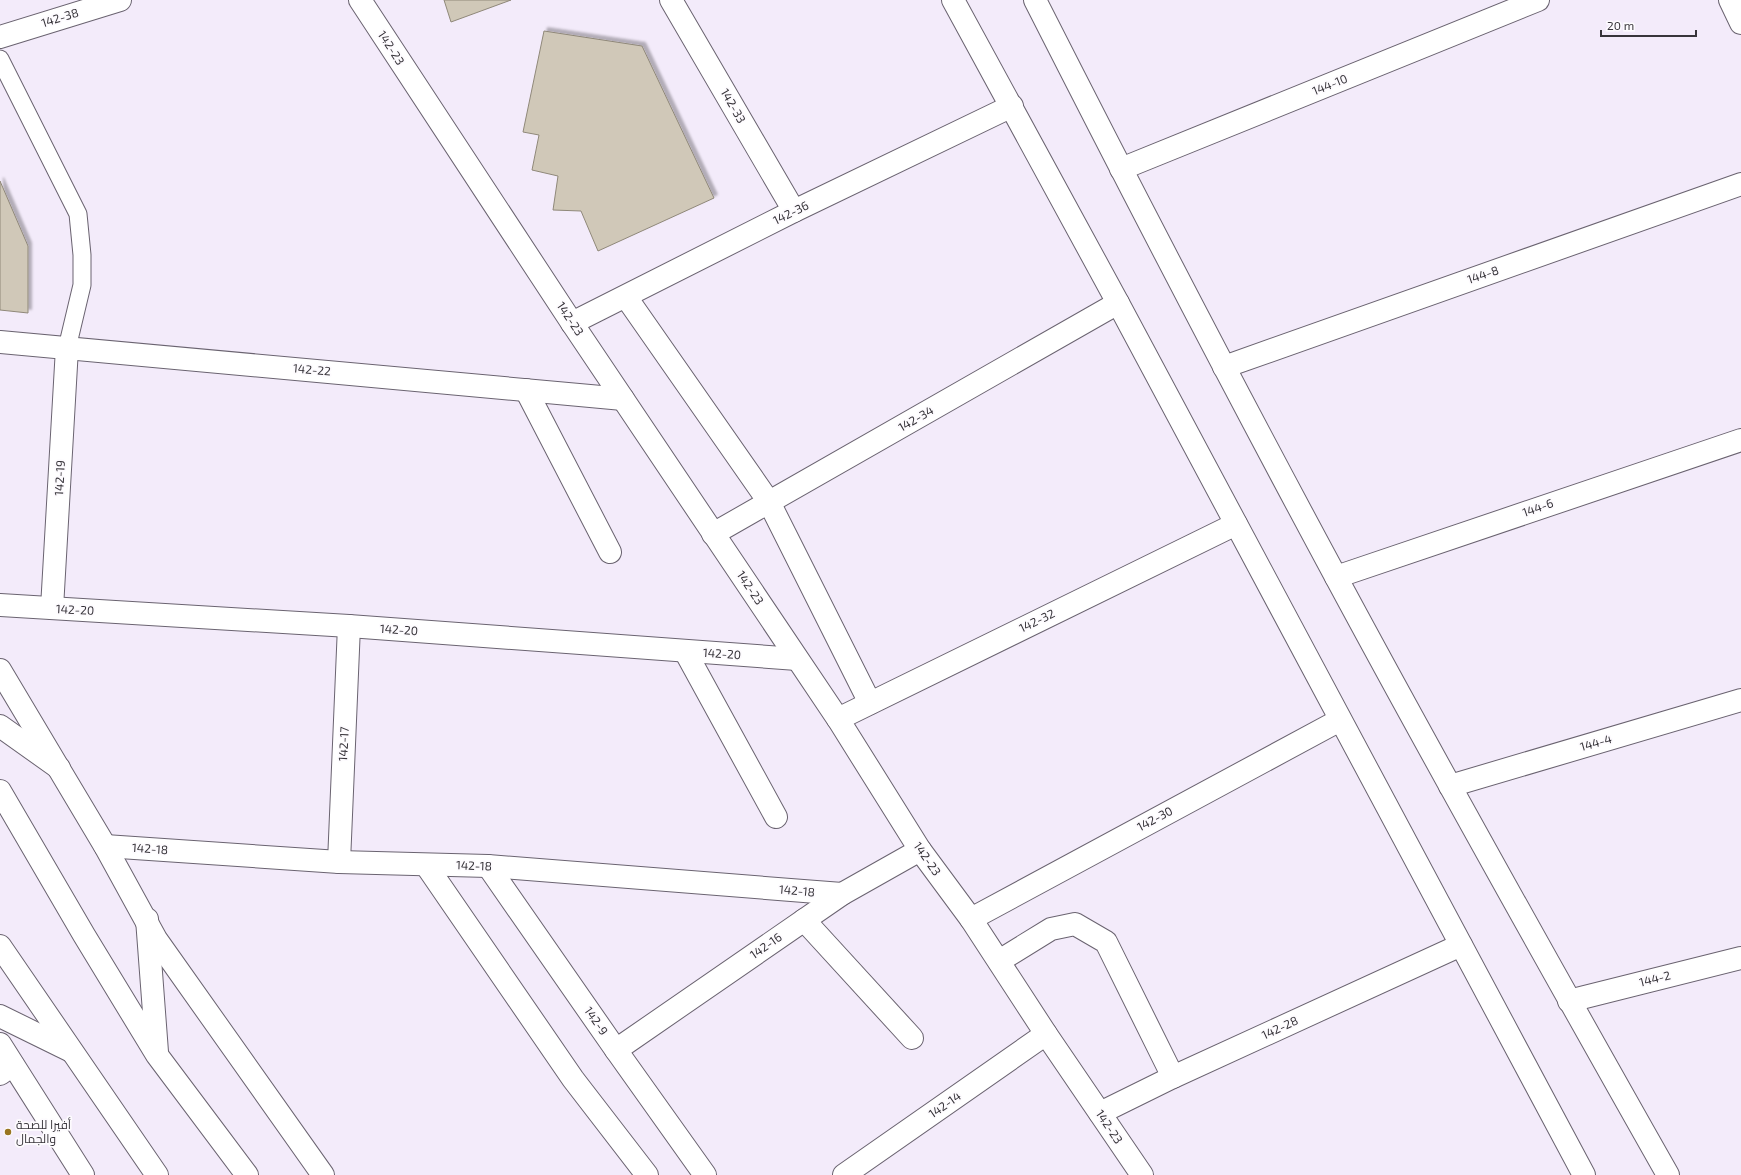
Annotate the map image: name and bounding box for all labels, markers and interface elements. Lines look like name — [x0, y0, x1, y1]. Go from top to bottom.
street label: 142-38 — [39, 5, 80, 29]
scale bar — [1601, 12, 1696, 38]
text: 20 m — [1607, 18, 1634, 32]
street label: 142-23 — [376, 28, 408, 67]
street label: 144-10 — [1310, 71, 1349, 97]
street label: 142-33 — [718, 86, 749, 125]
street label: 142-36 — [770, 197, 811, 227]
street label: 144-8 — [1465, 262, 1500, 286]
street label: 142-23 — [554, 299, 587, 338]
street label: 142-22 — [293, 360, 332, 378]
street label: 142-34 — [895, 402, 936, 434]
street label: 142-19 — [51, 460, 67, 496]
street label: 144-6 — [1520, 495, 1555, 519]
street label: 142-23 — [734, 568, 767, 607]
street label: 142-20 — [56, 601, 95, 617]
street label: 142-32 — [1017, 605, 1057, 635]
street label: 142-20 — [379, 621, 419, 637]
street label: 142-20 — [702, 645, 742, 661]
street label: 142-17 — [335, 726, 351, 762]
street label: 144-4 — [1578, 731, 1613, 753]
street label: 142-30 — [1134, 803, 1175, 833]
street label: 142-23 — [911, 839, 944, 878]
street label: 142-18 — [132, 840, 168, 856]
street label: 142-18 — [456, 857, 492, 873]
street label: 142-18 — [779, 881, 816, 899]
street label: 142-16 — [747, 929, 784, 961]
street label: 144-2 — [1638, 967, 1672, 989]
street label: 142-9 — [582, 1004, 612, 1037]
street label: 142-28 — [1259, 1013, 1300, 1042]
street label: 142-14 — [926, 1088, 963, 1120]
street label: 142-23 — [1093, 1107, 1126, 1146]
place label: أفيرا للصحة والجمال — [16, 1117, 71, 1146]
marker: أفيرا للصحة والجمال — [3, 1127, 13, 1137]

